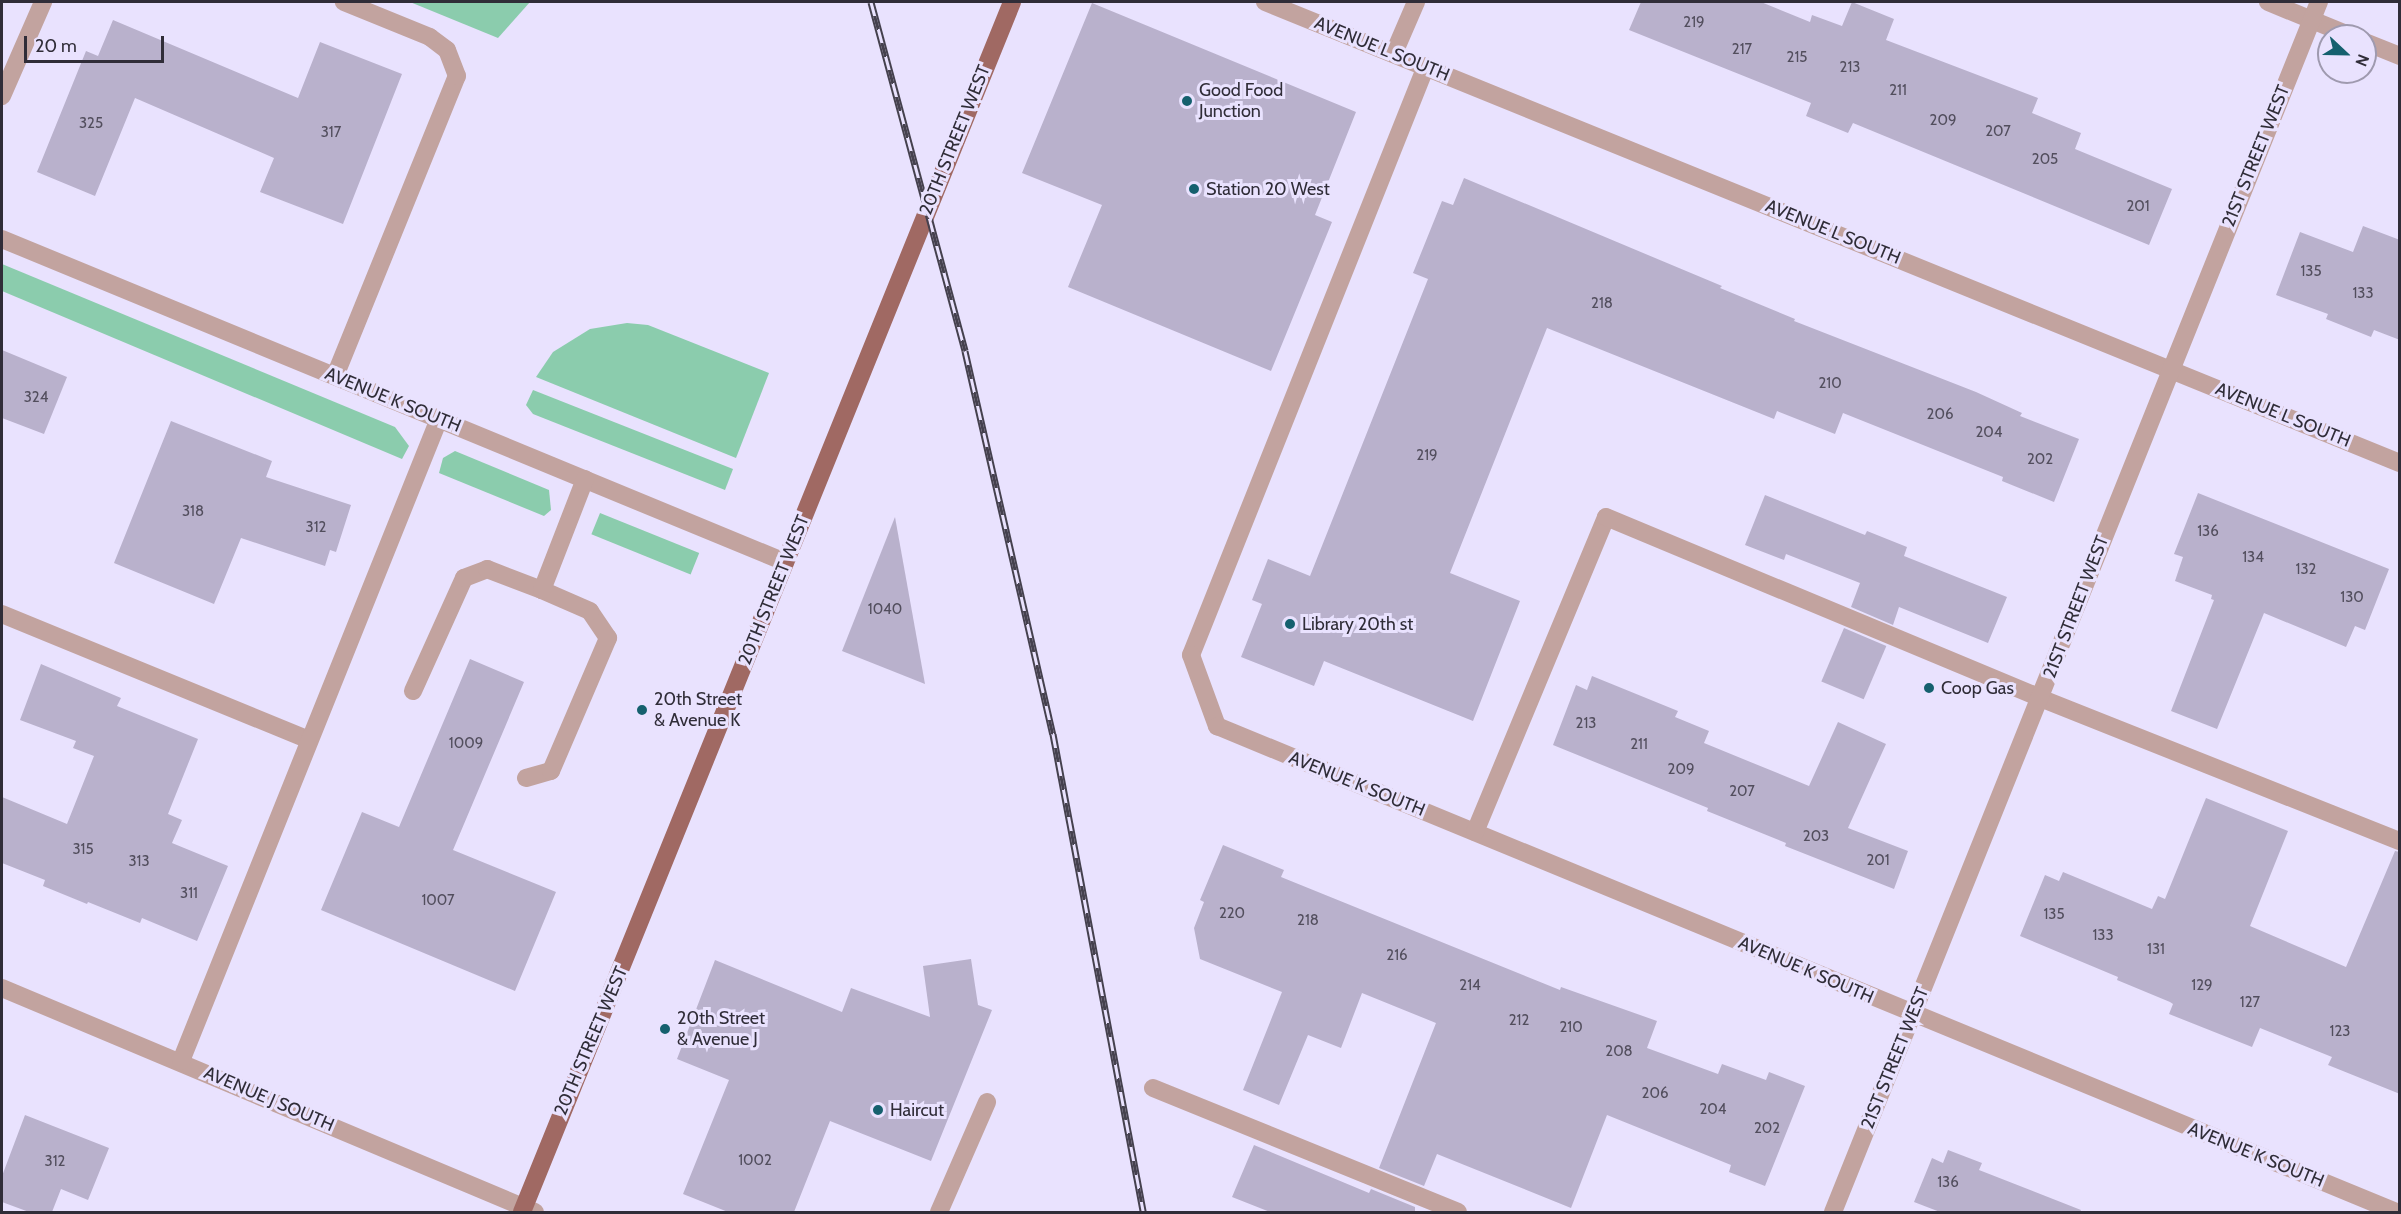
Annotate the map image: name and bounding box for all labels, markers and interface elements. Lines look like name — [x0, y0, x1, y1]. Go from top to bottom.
street label: AVENUE L SOUTH — [1311, 12, 1453, 86]
house number: 219 — [1683, 14, 1705, 32]
scale bar — [27, 24, 166, 62]
north arrow — [2317, 24, 2377, 84]
text: 20 m — [35, 35, 77, 57]
house number: 217 — [1732, 41, 1752, 59]
house number: 215 — [1787, 49, 1807, 67]
text: N — [2351, 51, 2373, 69]
house number: 213 — [1840, 59, 1860, 77]
street label: 20TH STREET WEST — [915, 62, 995, 218]
place label: Good Food Junction — [1199, 80, 1283, 122]
house number: 211 — [1889, 82, 1907, 100]
street label: 21ST STREET WEST — [2218, 82, 2294, 230]
marker: Good Food Junction — [1180, 94, 1194, 108]
house number: 209 — [1930, 112, 1956, 130]
house number: 325 — [79, 115, 103, 133]
house number: 207 — [1985, 123, 2011, 141]
house number: 317 — [321, 124, 341, 142]
house number: 205 — [2032, 151, 2058, 169]
place label: Station 20 West — [1206, 178, 1330, 200]
marker: Station 20 West — [1187, 182, 1201, 196]
street label: AVENUE L SOUTH — [1762, 195, 1904, 269]
house number: 201 — [2126, 198, 2150, 216]
house number: 135 — [2300, 263, 2322, 281]
house number: 133 — [2352, 285, 2374, 303]
house number: 218 — [1591, 295, 1613, 313]
street label: AVENUE K SOUTH — [322, 363, 464, 437]
house number: 210 — [1818, 375, 1842, 393]
street label: AVENUE L SOUTH — [2212, 378, 2354, 452]
house number: 324 — [24, 389, 48, 407]
house number: 206 — [1927, 406, 1953, 424]
house number: 204 — [1976, 424, 2002, 442]
house number: 219 — [1416, 447, 1438, 465]
house number: 202 — [2027, 451, 2053, 469]
house number: 318 — [182, 503, 204, 521]
street label: 20TH STREET WEST — [734, 512, 814, 668]
house number: 312 — [306, 519, 326, 537]
house number: 136 — [2197, 523, 2219, 541]
street label: 21ST STREET WEST — [2039, 533, 2113, 681]
house number: 134 — [2242, 549, 2264, 567]
house number: 132 — [2296, 561, 2316, 579]
house number: 130 — [2340, 589, 2364, 607]
house number: 1040 — [868, 601, 902, 619]
place label: Library 20th st — [1302, 613, 1413, 635]
marker: Library 20th st — [1283, 617, 1297, 631]
place label: Coop Gas — [1941, 677, 2014, 699]
marker: Coop Gas — [1922, 681, 1936, 695]
place label: 20th Street & Avenue K — [654, 689, 742, 732]
marker: 20th Street & Avenue K — [635, 703, 649, 717]
house number: 213 — [1576, 715, 1596, 733]
house number: 1009 — [449, 735, 483, 753]
house number: 211 — [1630, 736, 1648, 754]
street label: AVENUE K SOUTH — [1286, 747, 1428, 821]
house number: 209 — [1668, 761, 1694, 779]
house number: 207 — [1729, 783, 1755, 801]
house number: 203 — [1803, 828, 1829, 846]
house number: 315 — [72, 841, 94, 859]
house number: 201 — [1866, 852, 1890, 870]
house number: 313 — [128, 853, 150, 871]
house number: 311 — [180, 885, 198, 903]
house number: 1007 — [421, 892, 455, 910]
house number: 220 — [1219, 905, 1245, 923]
house number: 135 — [2043, 906, 2065, 924]
house number: 218 — [1297, 912, 1319, 930]
house number: 133 — [2092, 927, 2114, 945]
street label: AVENUE K SOUTH — [1735, 932, 1877, 1008]
house number: 131 — [2147, 941, 2165, 959]
house number: 216 — [1386, 947, 1408, 965]
street label: 20TH STREET WEST — [550, 963, 632, 1119]
house number: 214 — [1459, 977, 1481, 995]
house number: 129 — [2191, 977, 2213, 995]
street label: 21ST STREET WEST — [1857, 984, 1933, 1132]
house number: 127 — [2240, 994, 2260, 1012]
place label: 20th Street & Avenue J — [677, 1008, 765, 1050]
house number: 212 — [1509, 1012, 1529, 1030]
house number: 210 — [1559, 1019, 1583, 1037]
marker: 20th Street & Avenue J — [658, 1022, 672, 1036]
house number: 123 — [2330, 1023, 2350, 1041]
house number: 208 — [1605, 1043, 1633, 1061]
street label: AVENUE J SOUTH — [201, 1062, 337, 1136]
house number: 206 — [1642, 1085, 1668, 1103]
place label: Haircut — [890, 1099, 944, 1121]
house number: 204 — [1700, 1101, 1726, 1119]
marker: Haircut — [871, 1103, 885, 1117]
street label: AVENUE K SOUTH — [2185, 1118, 2327, 1192]
house number: 202 — [1754, 1120, 1780, 1138]
house number: 1002 — [738, 1152, 772, 1170]
house number: 312 — [45, 1153, 65, 1171]
house number: 136 — [1937, 1174, 1959, 1192]

